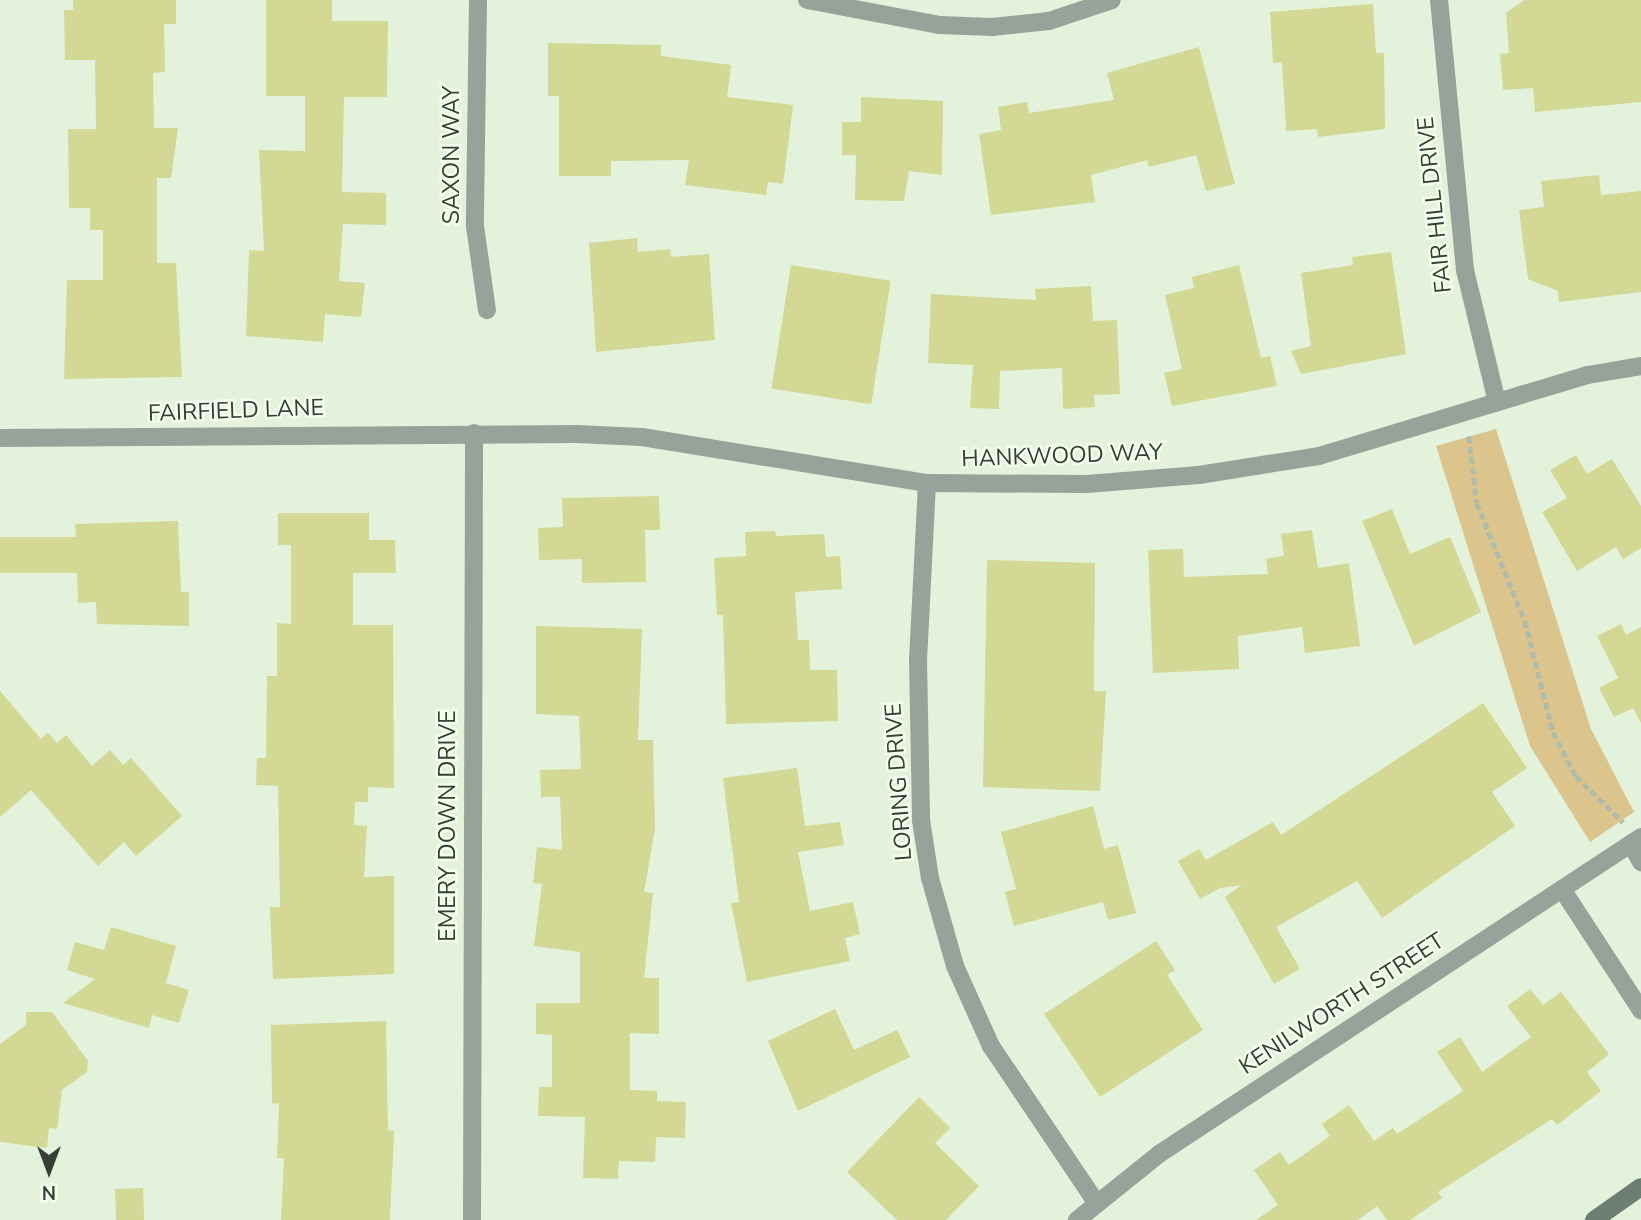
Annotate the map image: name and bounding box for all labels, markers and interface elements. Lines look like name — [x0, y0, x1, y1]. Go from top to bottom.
street label: SAXON WAY — [438, 86, 466, 224]
street label: FAIR HILL DRIVE — [1412, 115, 1458, 295]
street label: FAIRFIELD LANE — [148, 394, 324, 428]
street label: HANKWOOD WAY — [961, 439, 1163, 473]
street label: LORING DRIVE — [880, 702, 918, 862]
street label: EMERY DOWN DRIVE — [434, 710, 462, 942]
street label: KENILWORTH STREET — [1234, 927, 1450, 1081]
north arrow — [14, 1136, 84, 1206]
text: N — [42, 1179, 56, 1205]

